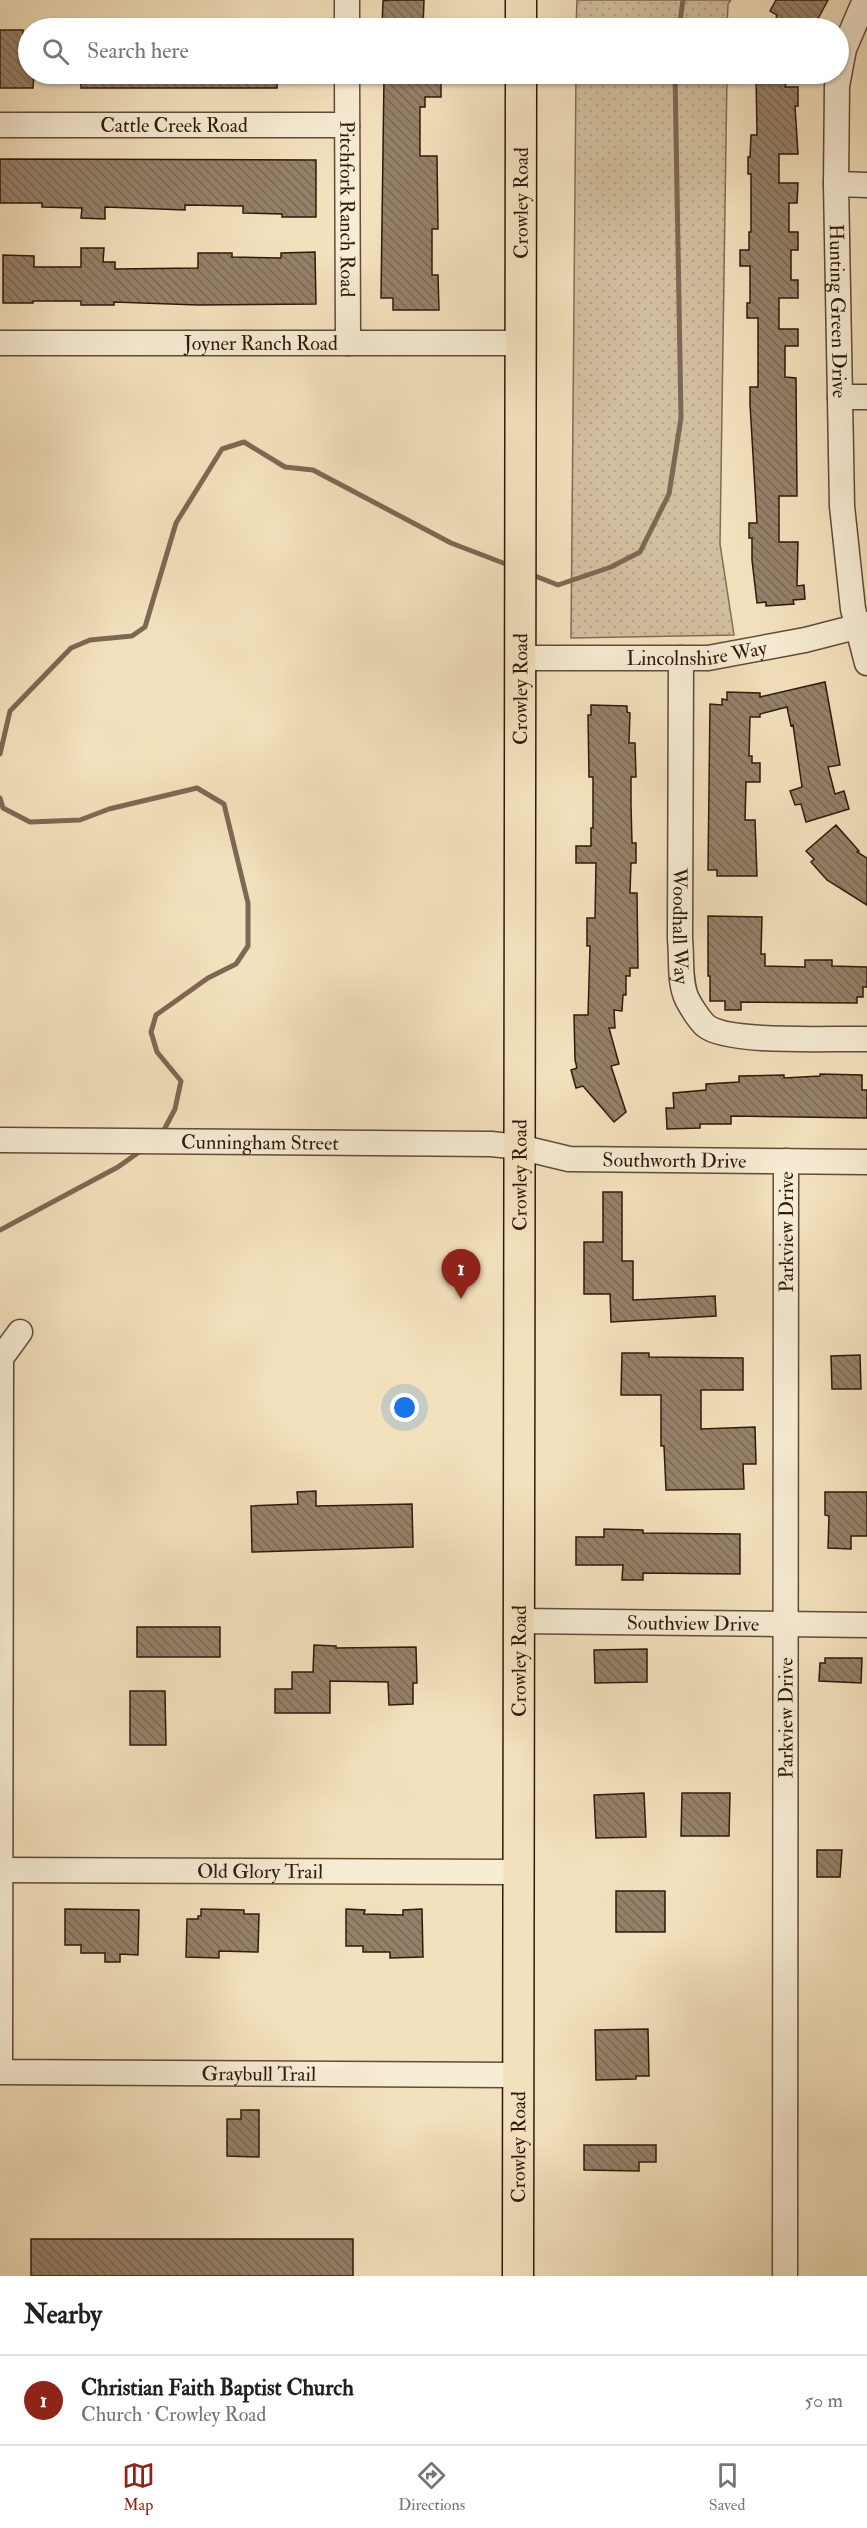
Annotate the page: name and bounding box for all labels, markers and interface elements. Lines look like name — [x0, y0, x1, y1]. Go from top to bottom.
search box — [18, 18, 849, 84]
icon: search — [39, 35, 72, 68]
text: Search here — [87, 37, 189, 65]
street label: Cattle Creek Road — [100, 113, 248, 138]
street label: Pitchfork Ranch Road — [335, 121, 360, 297]
street label: Crowley Road — [508, 147, 533, 259]
street label: Hunting Green Drive — [824, 224, 852, 398]
street label: Joyner Ranch Road — [183, 331, 338, 356]
street label: Crowley Road — [508, 633, 533, 745]
street label: Lincolnshire Way — [626, 635, 770, 671]
street label: Woodhall Way — [667, 867, 695, 987]
street label: Crowley Road — [507, 1119, 532, 1231]
street label: Cunningham Street — [181, 1129, 339, 1155]
street label: Southworth Drive — [602, 1147, 747, 1173]
street label: Parkview Drive — [773, 1171, 798, 1293]
pin: 1 — [442, 1250, 480, 1299]
your location — [390, 1393, 419, 1422]
street label: Crowley Road — [506, 1605, 531, 1717]
street label: Southview Drive — [627, 1610, 759, 1636]
street label: Parkview Drive — [773, 1657, 798, 1779]
street label: Old Glory Trail — [197, 1858, 323, 1884]
street label: Graybull Trail — [201, 2061, 316, 2086]
street label: Crowley Road — [506, 2091, 531, 2203]
text: Nearby — [24, 2299, 102, 2331]
text: Christian Faith Baptist Church — [81, 2374, 354, 2402]
text: 1 — [40, 2388, 47, 2413]
text: 50 m — [804, 2388, 843, 2413]
text: Church · Crowley Road — [81, 2402, 266, 2427]
tab: Map — [122, 2459, 155, 2515]
tab: Directions — [398, 2459, 465, 2515]
tab: Saved — [709, 2459, 745, 2515]

